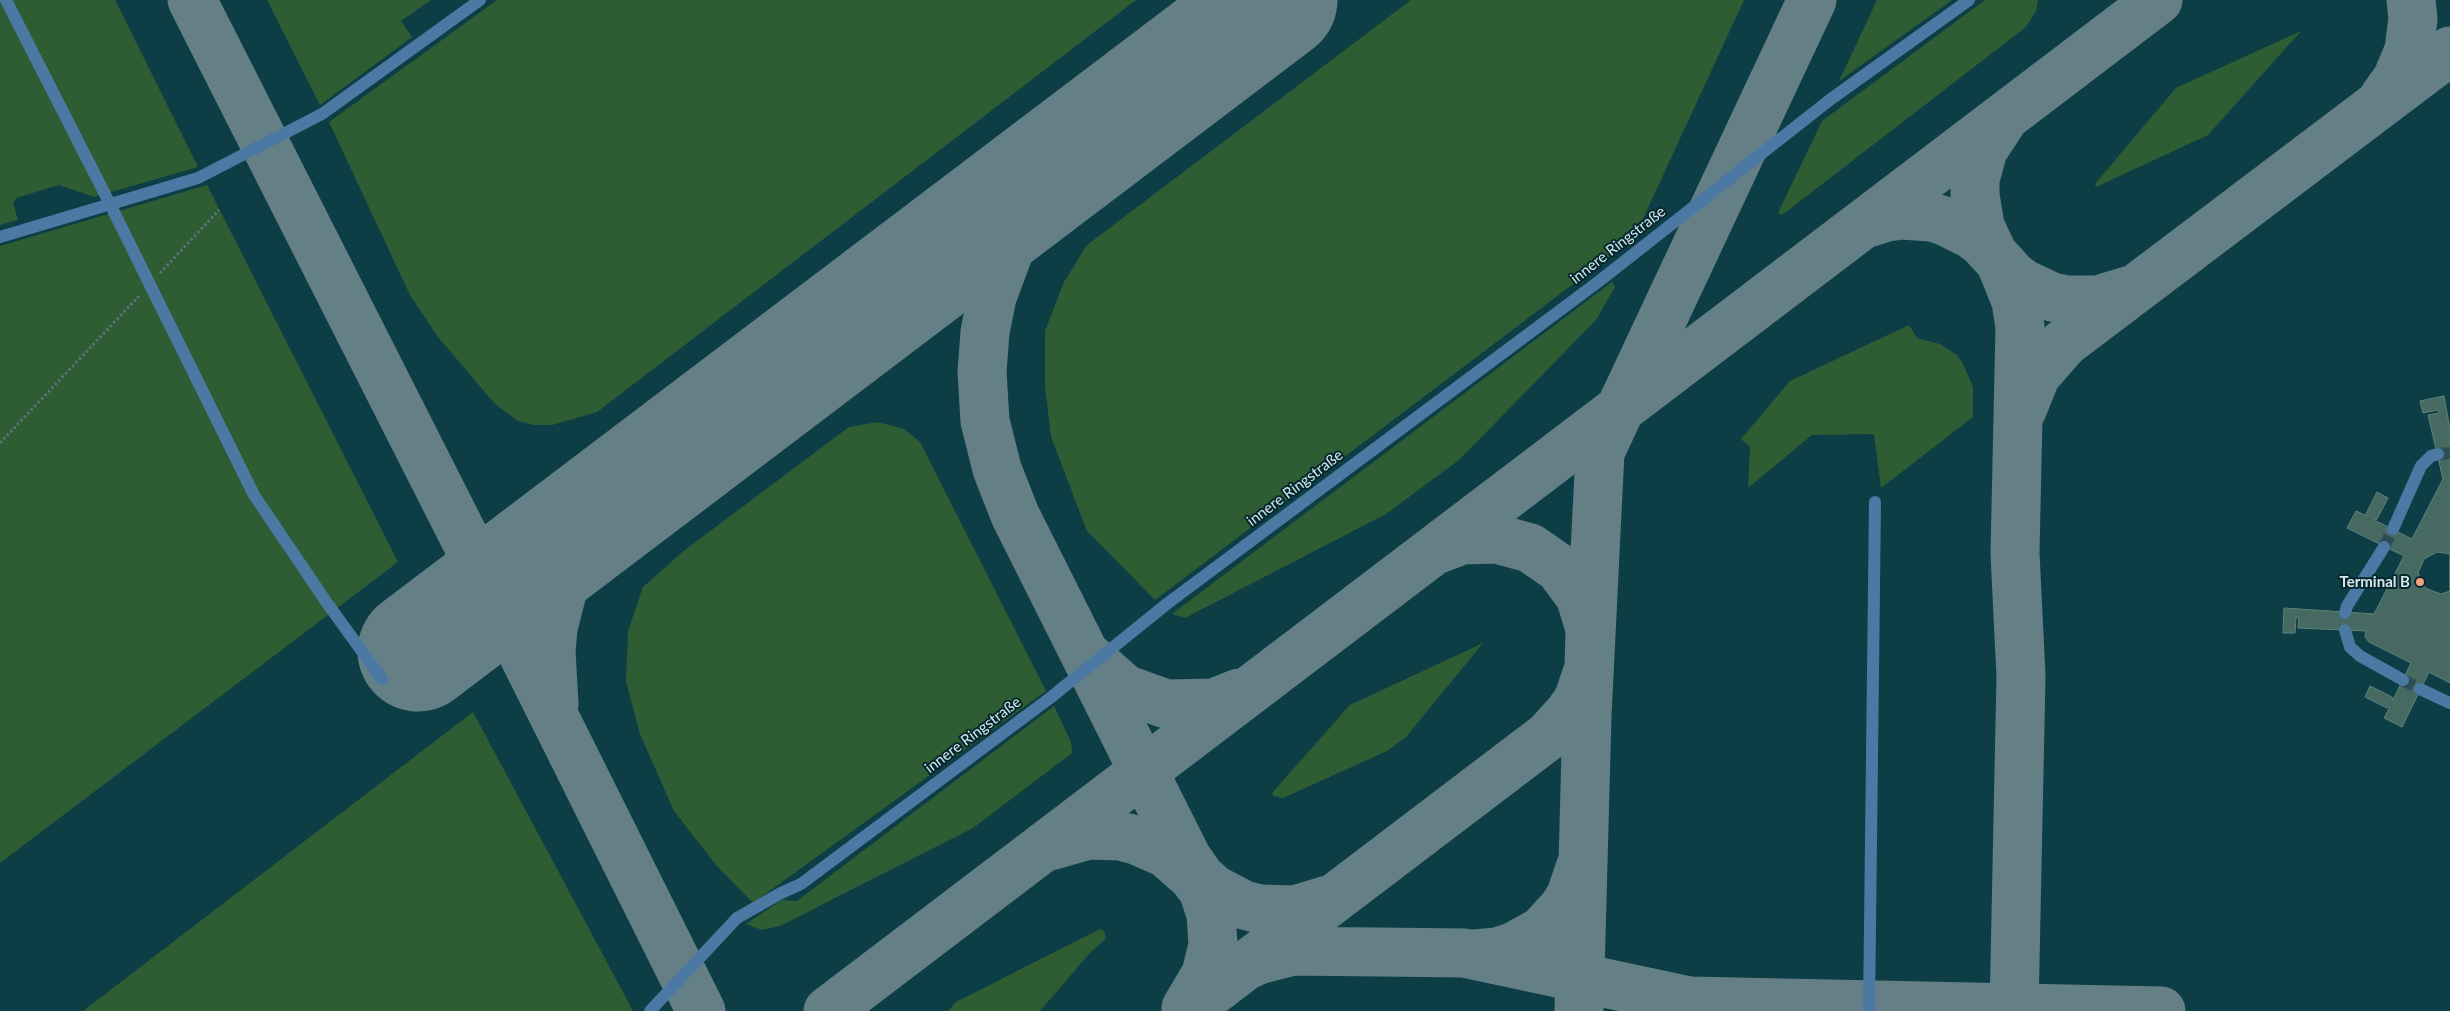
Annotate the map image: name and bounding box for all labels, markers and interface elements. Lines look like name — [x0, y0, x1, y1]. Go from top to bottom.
street label: innere Ringstraße — [1567, 202, 1669, 288]
street label: innere Ringstraße — [1243, 446, 1347, 530]
place label: Terminal B — [2340, 573, 2410, 591]
marker: Terminal B — [2414, 576, 2426, 588]
street label: innere Ringstraße — [921, 693, 1025, 777]

